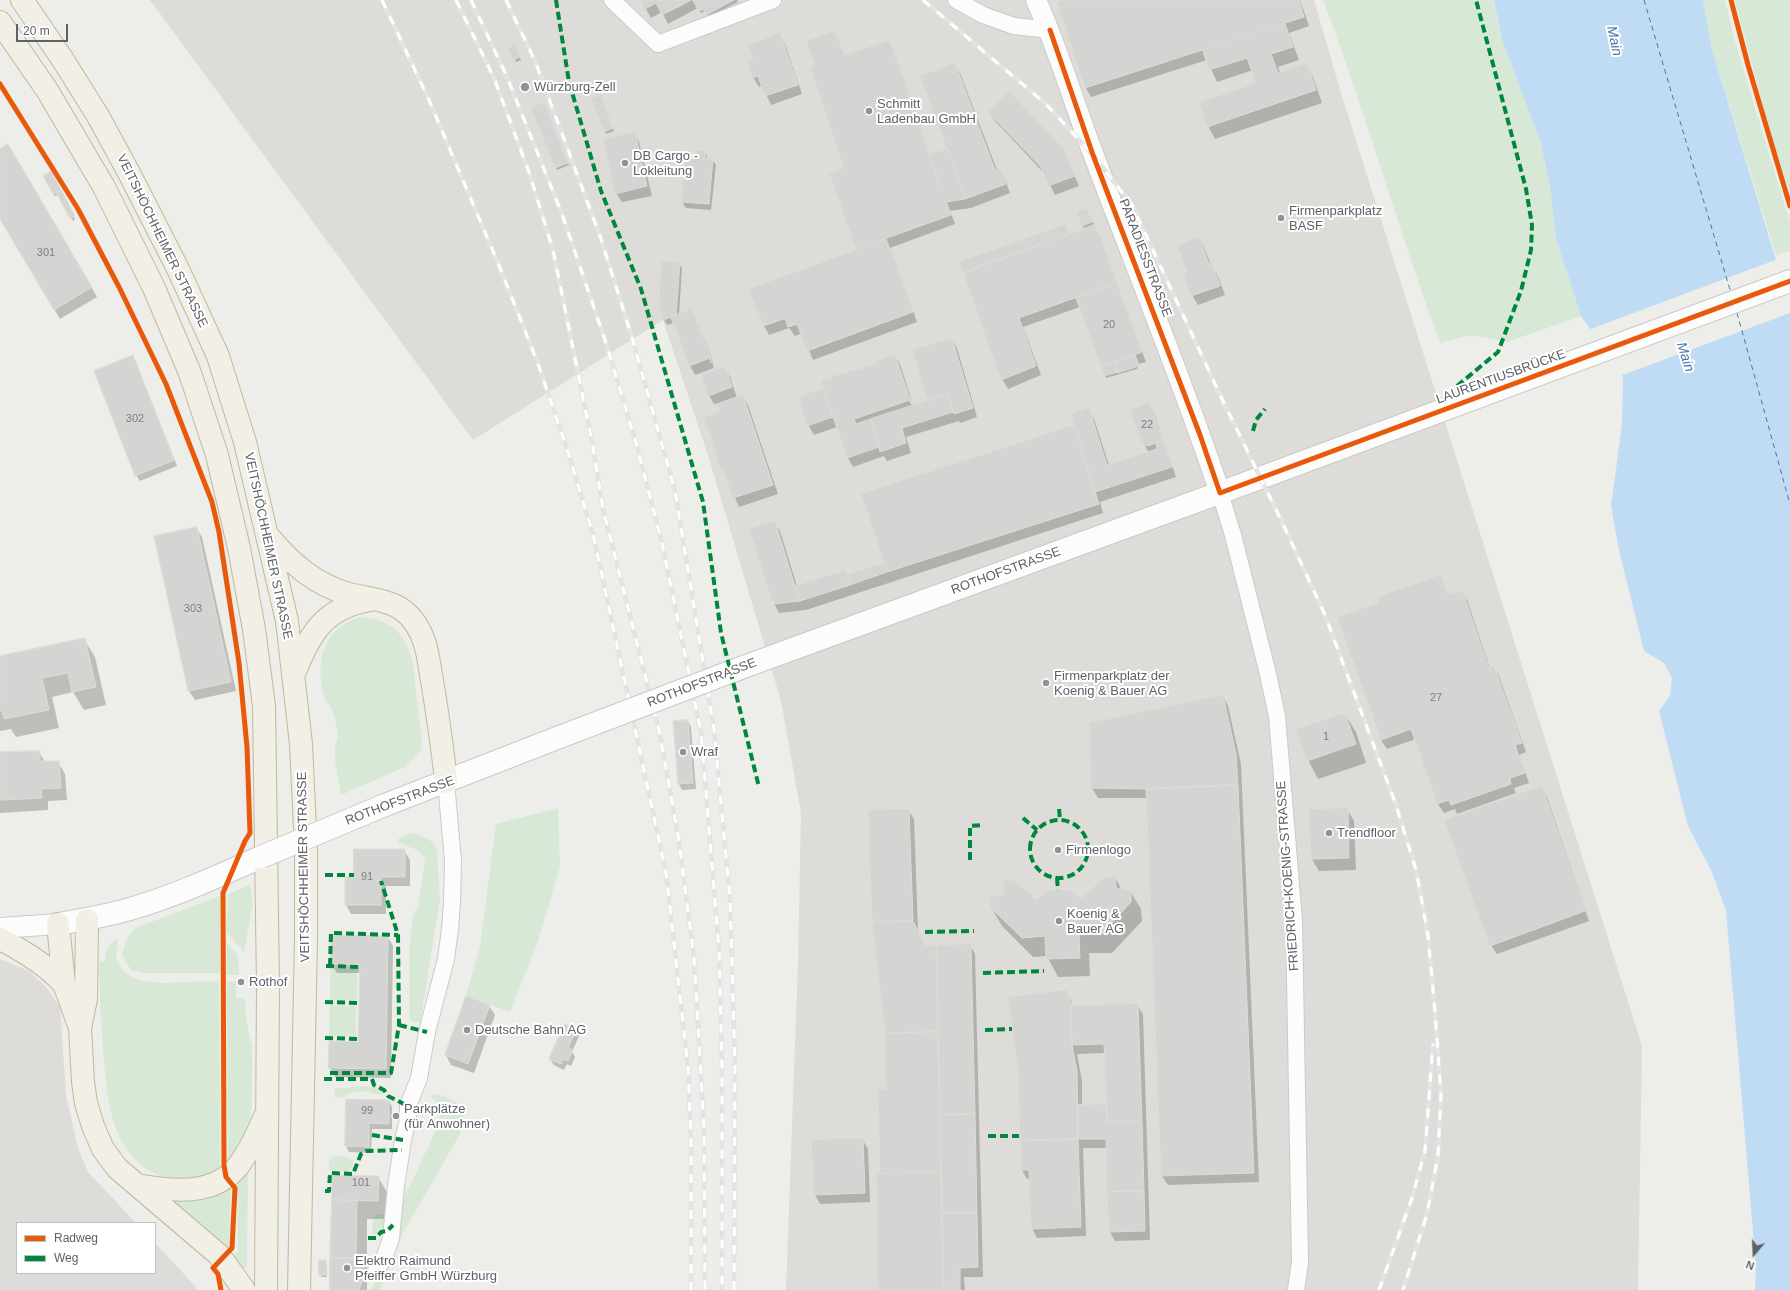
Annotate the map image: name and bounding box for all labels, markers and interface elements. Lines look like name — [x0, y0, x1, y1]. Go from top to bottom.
scale bar — [18, 16, 70, 42]
text: 20 m — [23, 24, 50, 38]
water label: Main — [1603, 24, 1625, 58]
place label: Würzburg-Zell — [534, 79, 616, 95]
marker: Würzburg-Zell — [519, 81, 531, 93]
place label: Schmitt Ladenbau GmbH — [877, 96, 976, 127]
marker: Schmitt Ladenbau GmbH — [864, 106, 874, 116]
place label: DB Cargo - Lokleitung — [633, 148, 698, 179]
street label: VEITSHÖCHHEIMER STRASSE — [113, 152, 211, 330]
marker: DB Cargo - Lokleitung — [620, 158, 630, 168]
street label: PARADIESSTRASSE — [1115, 197, 1175, 319]
place label: Firmenparkplatz BASF — [1289, 203, 1382, 234]
marker: Firmenparkplatz BASF — [1276, 213, 1286, 223]
house number: 301 — [37, 246, 55, 260]
house number: 20 — [1103, 318, 1115, 332]
water label: Main — [1673, 340, 1697, 374]
street label: LAURENTIUSBRÜCKE — [1434, 346, 1568, 408]
house number: 302 — [126, 412, 144, 426]
house number: 22 — [1141, 418, 1153, 432]
street label: VEITSHÖCHHEIMER STRASSE — [241, 451, 295, 641]
street label: ROTHOFSTRASSE — [949, 544, 1063, 598]
house number: 303 — [184, 602, 202, 616]
street label: ROTHOFSTRASSE — [645, 655, 759, 711]
place label: Firmenparkplatz der Koenig & Bauer AG — [1054, 668, 1170, 699]
marker: Firmenparkplatz der Koenig & Bauer AG — [1041, 678, 1051, 688]
house number: 27 — [1430, 691, 1442, 705]
house number: 1 — [1323, 730, 1329, 744]
place label: Wraf — [691, 744, 718, 760]
marker: Wraf — [678, 747, 688, 757]
street label: VEITSHÖCHHEIMER STRASSE — [295, 772, 313, 962]
street label: ROTHOFSTRASSE — [343, 773, 457, 829]
street label: FRIEDRICH-KOENIG-STRASSE — [1274, 780, 1302, 972]
place label: Trendfloor — [1337, 825, 1396, 841]
marker: Trendfloor — [1324, 828, 1334, 838]
place label: Firmenlogo — [1066, 842, 1131, 858]
marker: Firmenlogo — [1053, 845, 1063, 855]
house number: 91 — [361, 870, 373, 884]
place label: Koenig & Bauer AG — [1067, 906, 1124, 937]
marker: Koenig & Bauer AG — [1054, 916, 1064, 926]
place label: Rothof — [249, 974, 287, 990]
marker: Rothof — [236, 977, 246, 987]
place label: Deutsche Bahn AG — [475, 1022, 586, 1038]
marker: Deutsche Bahn AG — [462, 1025, 472, 1035]
place label: Parkplätze (für Anwohner) — [404, 1101, 490, 1132]
house number: 99 — [361, 1104, 373, 1118]
marker: Parkplätze (für Anwohner) — [391, 1111, 401, 1121]
house number: 101 — [352, 1176, 370, 1190]
legend — [16, 1222, 156, 1274]
text: Radweg — [54, 1231, 98, 1245]
north arrow — [1734, 1234, 1774, 1274]
text: Weg — [54, 1251, 78, 1265]
place label: Elektro Raimund Pfeiffer GmbH Würzburg — [355, 1253, 497, 1284]
text: N — [1744, 1258, 1756, 1272]
marker: Elektro Raimund Pfeiffer GmbH Würzburg — [342, 1263, 352, 1273]

